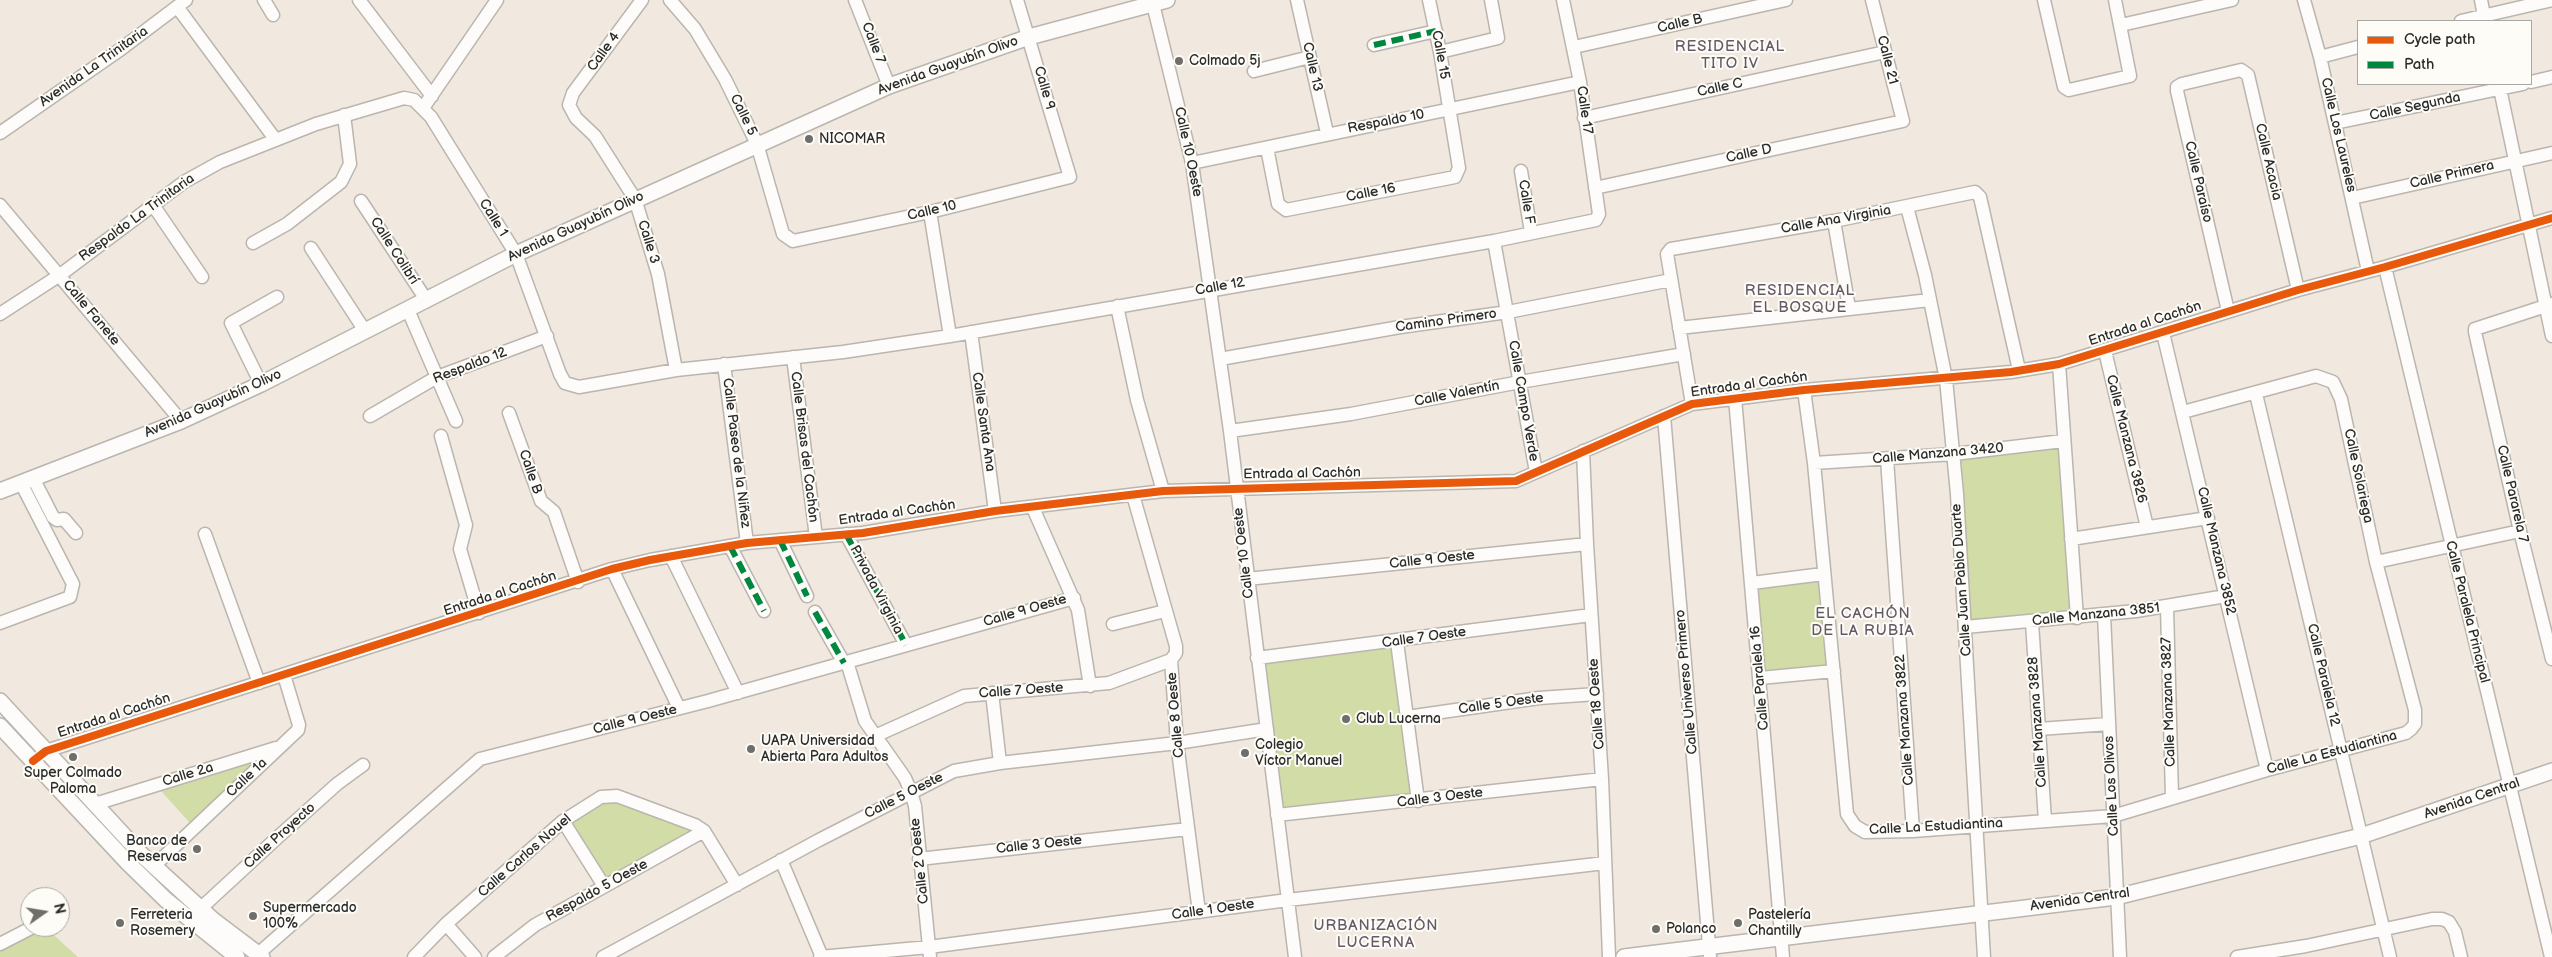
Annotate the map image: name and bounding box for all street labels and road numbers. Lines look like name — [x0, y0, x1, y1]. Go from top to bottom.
street label: Calle B — [1656, 11, 1704, 37]
street label: Calle 7 — [857, 20, 889, 66]
street label: Avenida La Trinitaria — [37, 23, 151, 111]
street label: Calle 4 — [584, 29, 624, 75]
street label: Calle 15 — [1427, 29, 1453, 81]
street label: Avenida Guayubín Olivo — [875, 33, 1021, 99]
street label: Calle 21 — [1873, 34, 1901, 86]
street label: Calle 13 — [1298, 41, 1326, 93]
street label: Calle 9 — [1030, 64, 1058, 112]
street label: Calle C — [1696, 75, 1744, 101]
street label: Calle Los Laureles — [2317, 76, 2359, 194]
street label: Calle 17 — [1572, 85, 1596, 135]
street label: Calle Segunda — [2368, 89, 2462, 125]
street label: Calle 5 — [726, 91, 760, 139]
street label: Calle 10 Oeste — [1170, 106, 1206, 198]
street label: Respaldo 10 — [1346, 106, 1426, 138]
street label: Calle Acacia — [2251, 122, 2285, 202]
street label: Calle Paraíso — [2180, 140, 2216, 224]
street label: Calle D — [1725, 141, 1773, 167]
street label: Calle Primera — [2408, 157, 2496, 193]
street label: Respaldo La Trinitaria — [76, 170, 198, 266]
street label: Calle F — [1514, 179, 1538, 225]
street label: Calle 16 — [1345, 180, 1397, 206]
street label: Avenida Guayubín Olivo — [505, 188, 647, 266]
street label: Calle 1 — [475, 196, 511, 240]
street label: Calle 10 — [906, 197, 958, 225]
street label: Calle Ana Virginia — [1780, 202, 1892, 238]
street label: Calle Colibrí — [366, 214, 422, 288]
street label: Calle 3 — [633, 218, 663, 266]
street label: Calle 12 — [1194, 274, 1246, 300]
street label: Calle Fanete — [59, 277, 123, 349]
street label: Entrada al Cachón — [2086, 298, 2204, 350]
street label: Camino Primero — [1394, 306, 1498, 336]
street label: Calle Campo Verde — [1504, 339, 1542, 463]
street label: Respaldo 12 — [431, 344, 509, 388]
street label: Avenida Guayubín Olivo — [142, 366, 284, 442]
street label: Entrada al Cachón — [1690, 368, 1808, 402]
street label: Calle Brisas del Cachón — [786, 371, 822, 523]
street label: Calle Santa Ana — [968, 371, 998, 473]
street label: Calle Manzana 3826 — [2102, 373, 2150, 505]
street label: Calle Paseo de la Niñez — [718, 377, 754, 529]
street label: Calle Valentín — [1413, 378, 1501, 410]
street label: Calle Solariega — [2340, 427, 2376, 525]
street label: Calle Manzana 3420 — [1872, 440, 2004, 468]
street label: Calle Pararela 7 — [2493, 444, 2531, 544]
street label: Calle B — [515, 448, 545, 496]
street label: Entrada al Cachón — [1243, 465, 1361, 483]
street label: Calle Manzana 3852 — [2193, 485, 2239, 617]
street label: Entrada al Cachón — [838, 496, 956, 530]
street label: Calle Juan Pablo Duarte — [1948, 503, 1976, 657]
street label: Calle 10 Oeste — [1230, 507, 1258, 599]
street label: Calle Paralela Principal — [2441, 539, 2493, 685]
street label: Privada Virginia — [846, 543, 906, 637]
street label: Calle 9 Oeste — [1388, 547, 1476, 573]
street label: Entrada al Cachón — [441, 568, 559, 620]
street label: Calle 9 Oeste — [981, 591, 1069, 631]
street label: Calle Manzana 3851 — [2031, 600, 2161, 630]
street label: Calle Universo Primero — [1672, 609, 1702, 755]
street label: Calle Paralela 12 — [2303, 622, 2343, 728]
street label: Calle 7 Oeste — [1381, 624, 1467, 652]
street label: Calle Paralela 16 — [1747, 625, 1773, 731]
street label: Calle Manzana 3827 — [2158, 637, 2180, 767]
street label: Calle Manzana 3822 — [1892, 654, 1918, 786]
street label: Calle Manzana 3828 — [2025, 656, 2051, 788]
street label: Calle 18 Oeste — [1585, 658, 1609, 750]
street label: Calle 8 Oeste — [1164, 671, 1188, 759]
street label: Calle 7 Oeste — [978, 680, 1064, 702]
street label: Entrada al Cachón — [55, 690, 173, 742]
street label: Calle 5 Oeste — [1457, 690, 1545, 718]
street label: Calle 9 Oeste — [591, 701, 679, 739]
street label: Calle La Estudiantina — [2265, 728, 2399, 778]
street label: Calle Los Olivos — [2101, 735, 2123, 837]
street label: Calle 1a — [223, 755, 271, 801]
street label: Calle 2a — [161, 759, 215, 791]
street label: Calle 5 Oeste — [862, 769, 946, 823]
street label: Avenida Central — [2422, 775, 2522, 823]
street label: Calle 3 Oeste — [1396, 784, 1484, 812]
street label: Calle Proyecto — [241, 799, 319, 873]
street label: Calle Carlos Nouel — [475, 811, 575, 901]
street label: Calle La Estudiantina — [1869, 815, 2003, 839]
street label: Calle 2 Oeste — [907, 817, 933, 905]
street label: Calle 3 Oeste — [995, 832, 1083, 858]
street label: Respaldo 5 Oeste — [543, 856, 651, 926]
street label: Avenida Central — [2029, 885, 2131, 915]
street label: Calle 1 Oeste — [1171, 896, 1255, 924]

